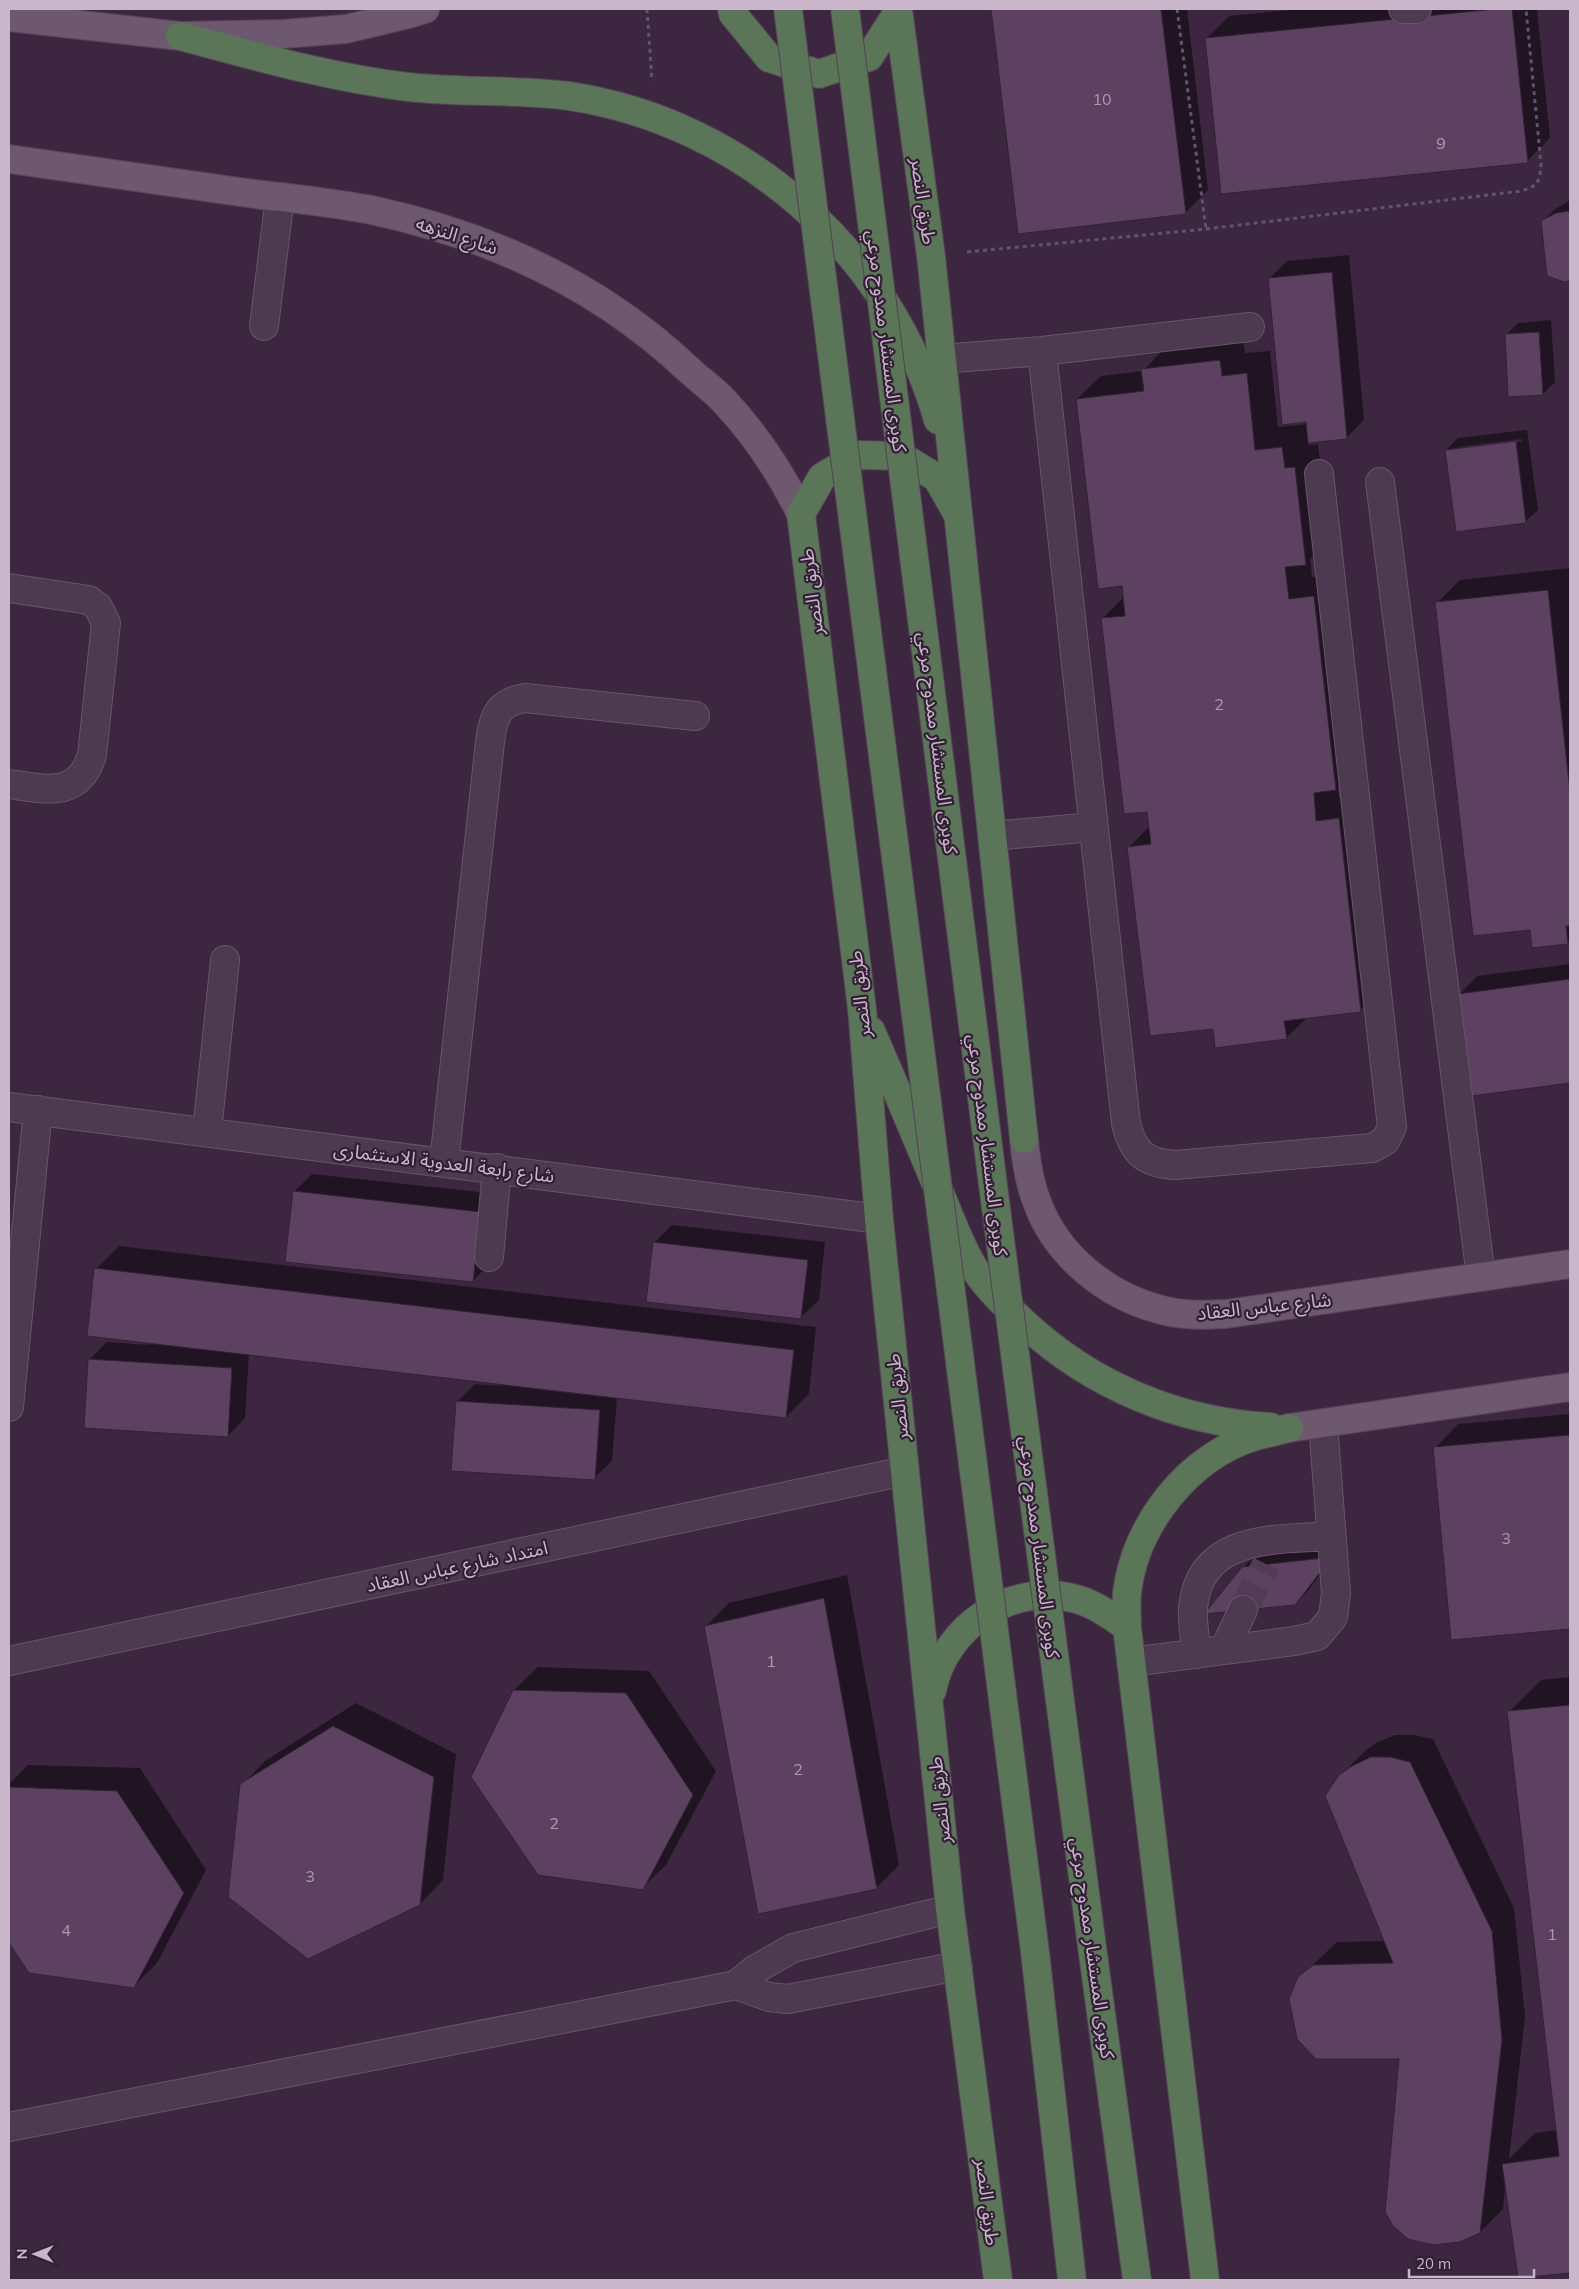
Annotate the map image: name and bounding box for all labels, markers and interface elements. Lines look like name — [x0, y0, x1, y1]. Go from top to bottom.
house number: 10 — [1092, 89, 1112, 109]
house number: 9 — [1436, 133, 1446, 153]
street label: طريق النصر — [906, 155, 942, 246]
street label: شارع النزهه — [412, 210, 501, 261]
street label: كوبرى المستشار ممدوح مرعي — [858, 229, 913, 455]
street label: طريق النصر — [794, 547, 828, 638]
street label: كوبرى المستشار ممدوح مرعي — [909, 631, 964, 857]
house number: 2 — [1214, 694, 1224, 714]
street label: طريق النصر — [842, 949, 876, 1040]
street label: كوبرى المستشار ممدوح مرعي — [959, 1033, 1014, 1259]
street label: شارع رابعة العدوية الاستثمارى — [332, 1137, 556, 1189]
street label: شارع عباس العقاد — [1196, 1287, 1333, 1327]
street label: طريق النصر — [880, 1352, 914, 1443]
street label: كوبرى المستشار ممدوح مرعي — [1011, 1435, 1066, 1661]
house number: 3 — [1501, 1528, 1511, 1548]
street label: امتداد شارع عباس العقاد — [364, 1535, 550, 1599]
house number: 1 — [766, 1651, 776, 1671]
street label: طريق النصر — [922, 1755, 956, 1846]
house number: 2 — [793, 1759, 803, 1779]
house number: 2 — [549, 1813, 559, 1833]
street label: كوبرى المستشار ممدوح مرعي — [1062, 1836, 1121, 2062]
house number: 3 — [305, 1866, 315, 1886]
house number: 4 — [61, 1920, 71, 1940]
house number: 1 — [1547, 1924, 1557, 1944]
street label: طريق النصر — [971, 2156, 1005, 2247]
north arrow — [10, 2229, 60, 2279]
scale bar — [1409, 2246, 1534, 2278]
text: N — [13, 2249, 31, 2259]
text: 20 m — [1416, 2254, 1451, 2273]

